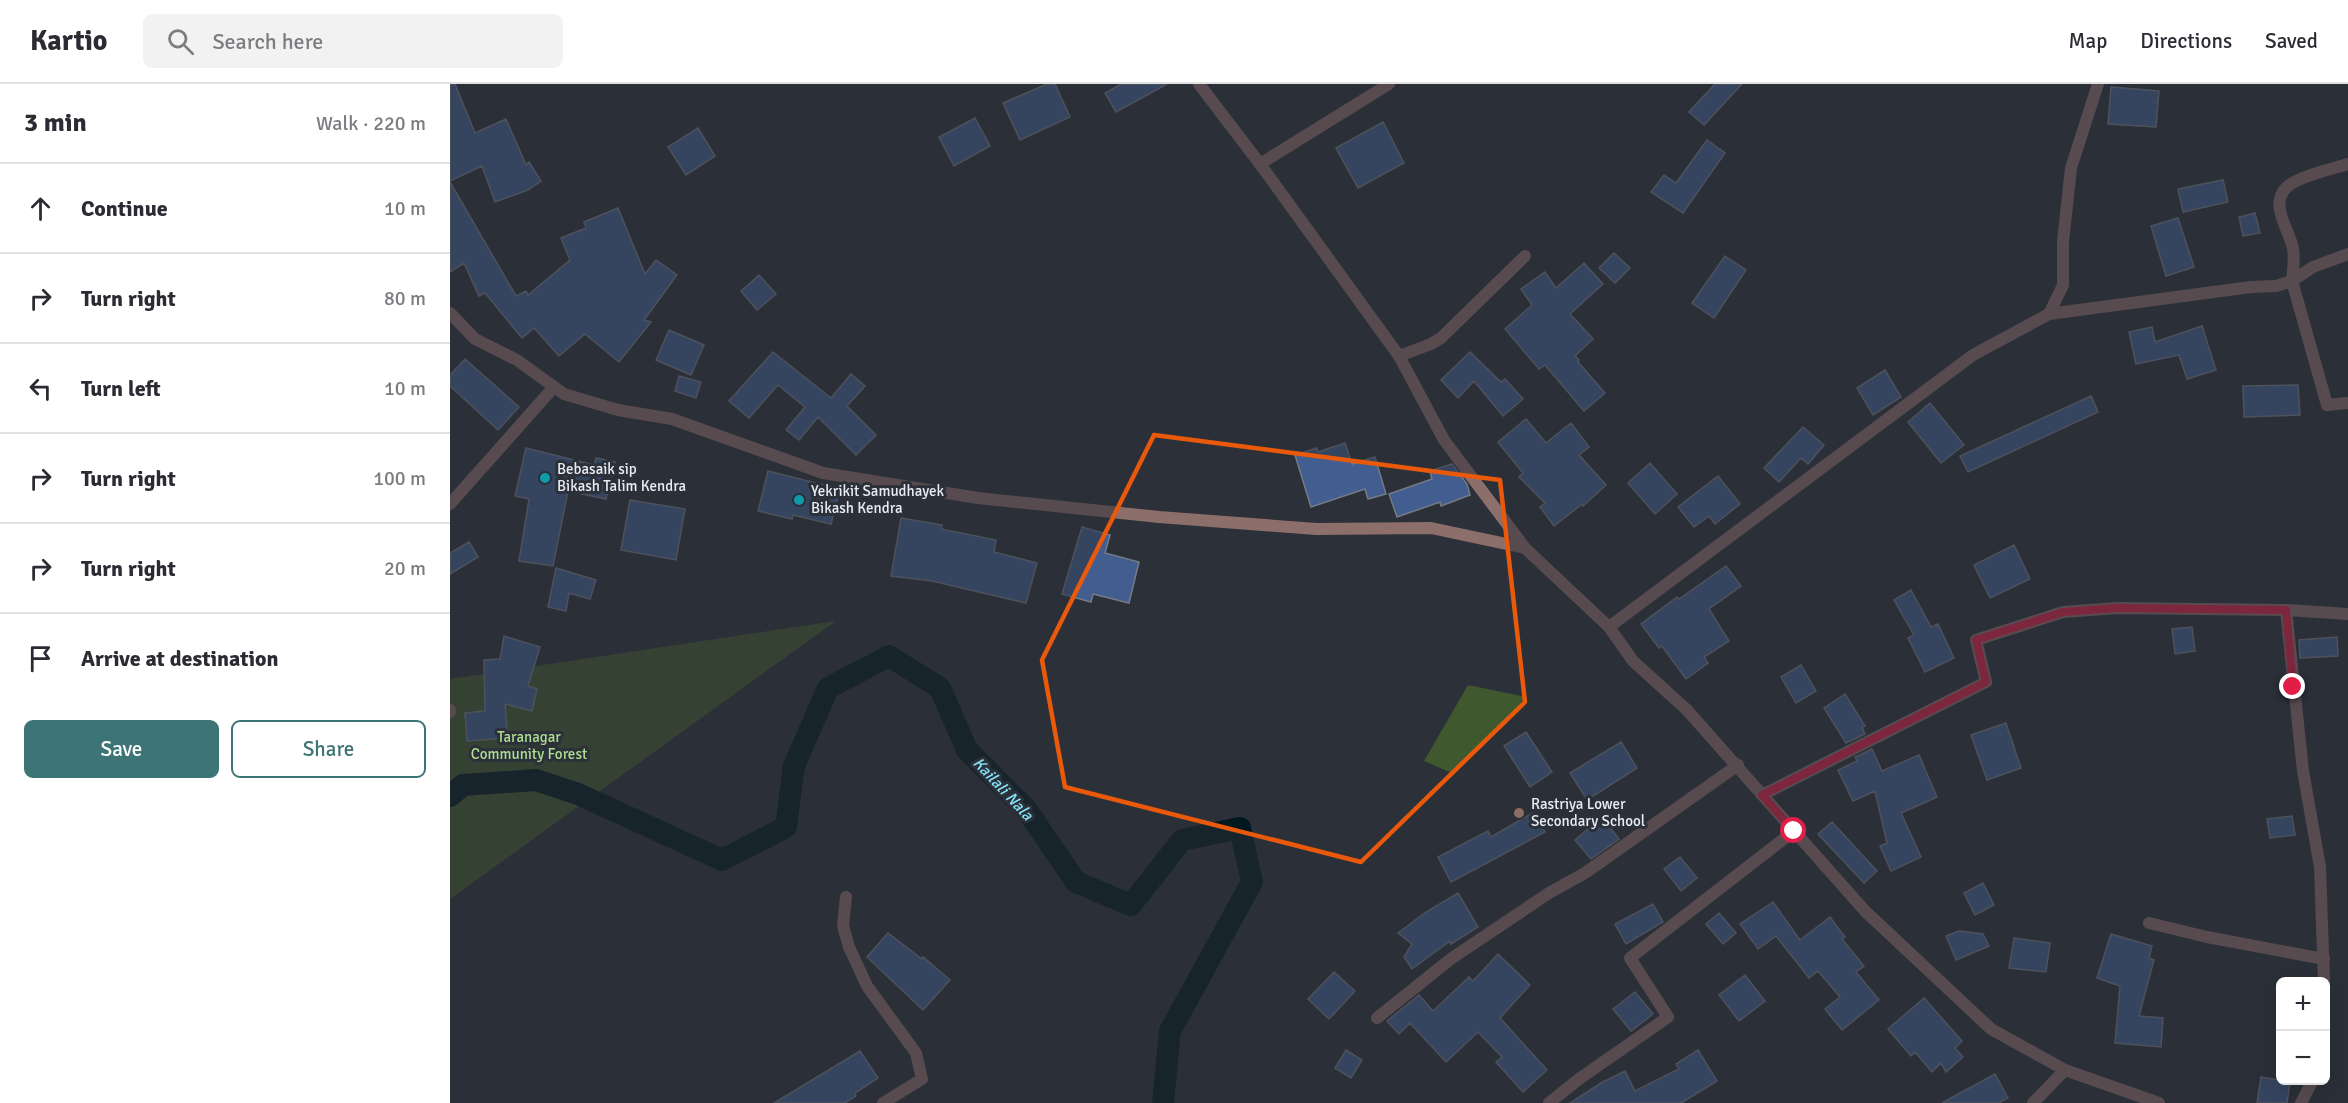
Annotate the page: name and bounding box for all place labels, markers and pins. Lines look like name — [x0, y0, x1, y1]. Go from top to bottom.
place label: Bebasaik sip Bikash Talim Kendra — [557, 460, 686, 495]
marker: Bebasaik sip Bikash Talim Kendra — [538, 471, 552, 485]
place label: Yekrikit Samudhayek Bikash Kendra — [811, 482, 944, 517]
marker: Yekrikit Samudhayek Bikash Kendra — [792, 493, 806, 507]
place label: Rastriya Lower Secondary School — [1531, 795, 1645, 830]
marker: Rastriya Lower Secondary School — [1512, 806, 1526, 820]

